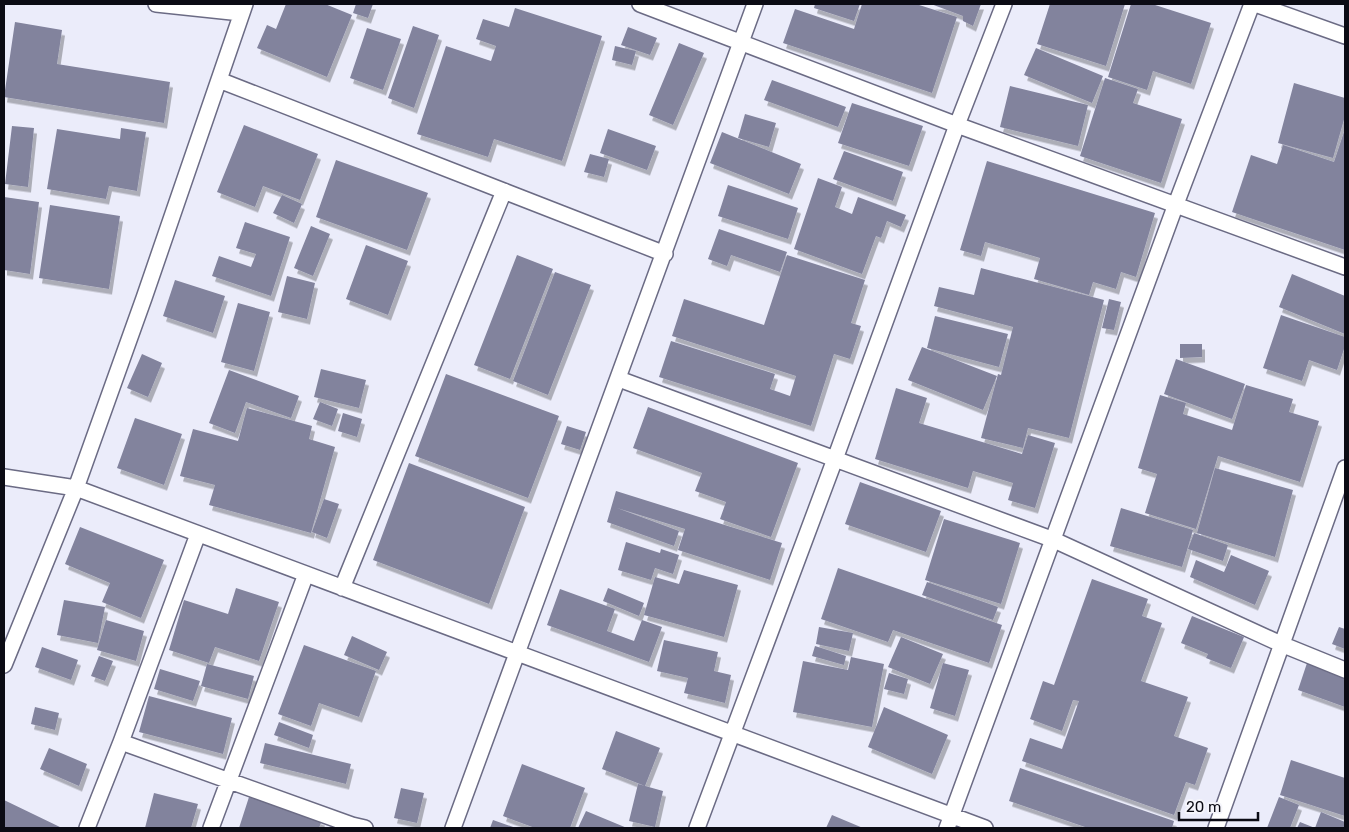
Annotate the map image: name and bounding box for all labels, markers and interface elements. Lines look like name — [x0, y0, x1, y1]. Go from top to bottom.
scale bar — [1179, 790, 1258, 822]
text: 20 m — [1186, 798, 1221, 816]

